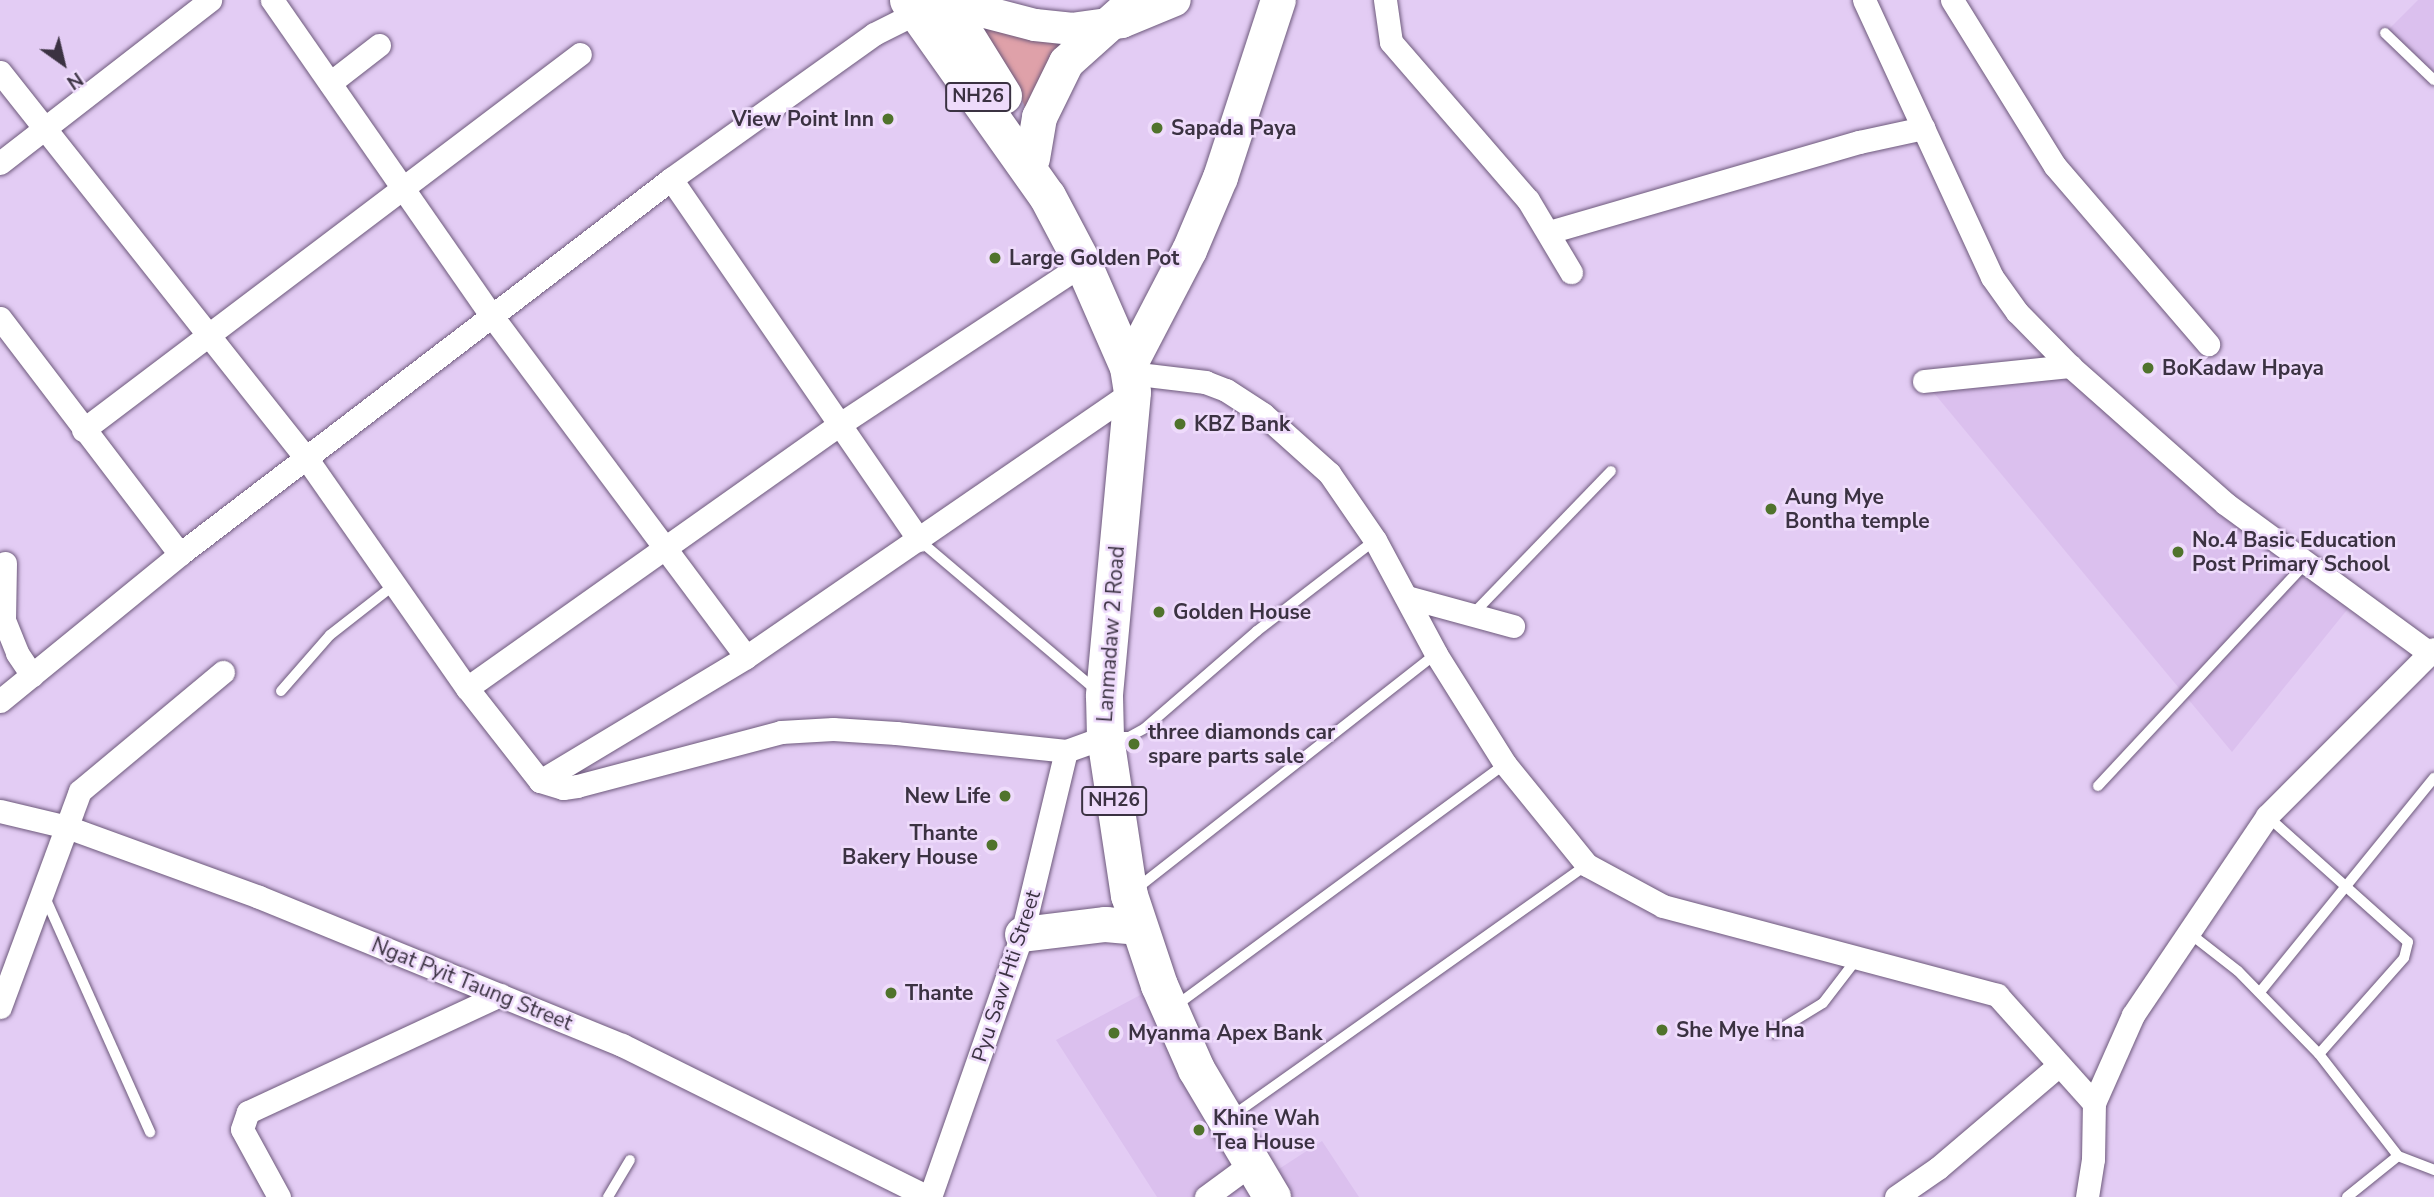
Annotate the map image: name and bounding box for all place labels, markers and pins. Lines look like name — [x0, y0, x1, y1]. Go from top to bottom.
place label: View Point Inn — [732, 106, 874, 132]
marker: View Point Inn — [880, 111, 896, 127]
place label: Sapada Paya — [1171, 115, 1296, 141]
marker: Sapada Paya — [1149, 120, 1165, 136]
place label: Large Golden Pot — [1009, 245, 1179, 271]
marker: Large Golden Pot — [987, 250, 1003, 266]
place label: BoKadaw Hpaya — [2162, 355, 2324, 381]
marker: BoKadaw Hpaya — [2140, 360, 2156, 376]
place label: KBZ Bank — [1194, 411, 1290, 437]
marker: KBZ Bank — [1172, 416, 1188, 432]
place label: Aung Mye Bontha temple — [1785, 484, 1930, 534]
marker: Aung Mye Bontha temple — [1763, 501, 1779, 517]
place label: No.4 Basic Education Post Primary School — [2192, 527, 2396, 577]
marker: No.4 Basic Education Post Primary School — [2170, 544, 2186, 560]
place label: Golden House — [1173, 599, 1311, 625]
marker: Golden House — [1151, 604, 1167, 620]
place label: three diamonds car spare parts sale — [1148, 719, 1335, 769]
marker: three diamonds car spare parts sale — [1126, 736, 1142, 752]
place label: New Life — [905, 783, 991, 809]
marker: New Life — [997, 788, 1013, 804]
place label: Thante Bakery House — [842, 820, 978, 870]
marker: Thante Bakery House — [984, 837, 1000, 853]
place label: Thante — [905, 980, 973, 1006]
marker: Thante — [883, 985, 899, 1001]
place label: She Mye Hna — [1676, 1017, 1805, 1043]
place label: Myanma Apex Bank — [1128, 1020, 1323, 1046]
marker: She Mye Hna — [1654, 1022, 1670, 1038]
marker: Myanma Apex Bank — [1106, 1025, 1122, 1041]
place label: Khine Wah Tea House — [1213, 1105, 1320, 1155]
marker: Khine Wah Tea House — [1191, 1122, 1207, 1138]

